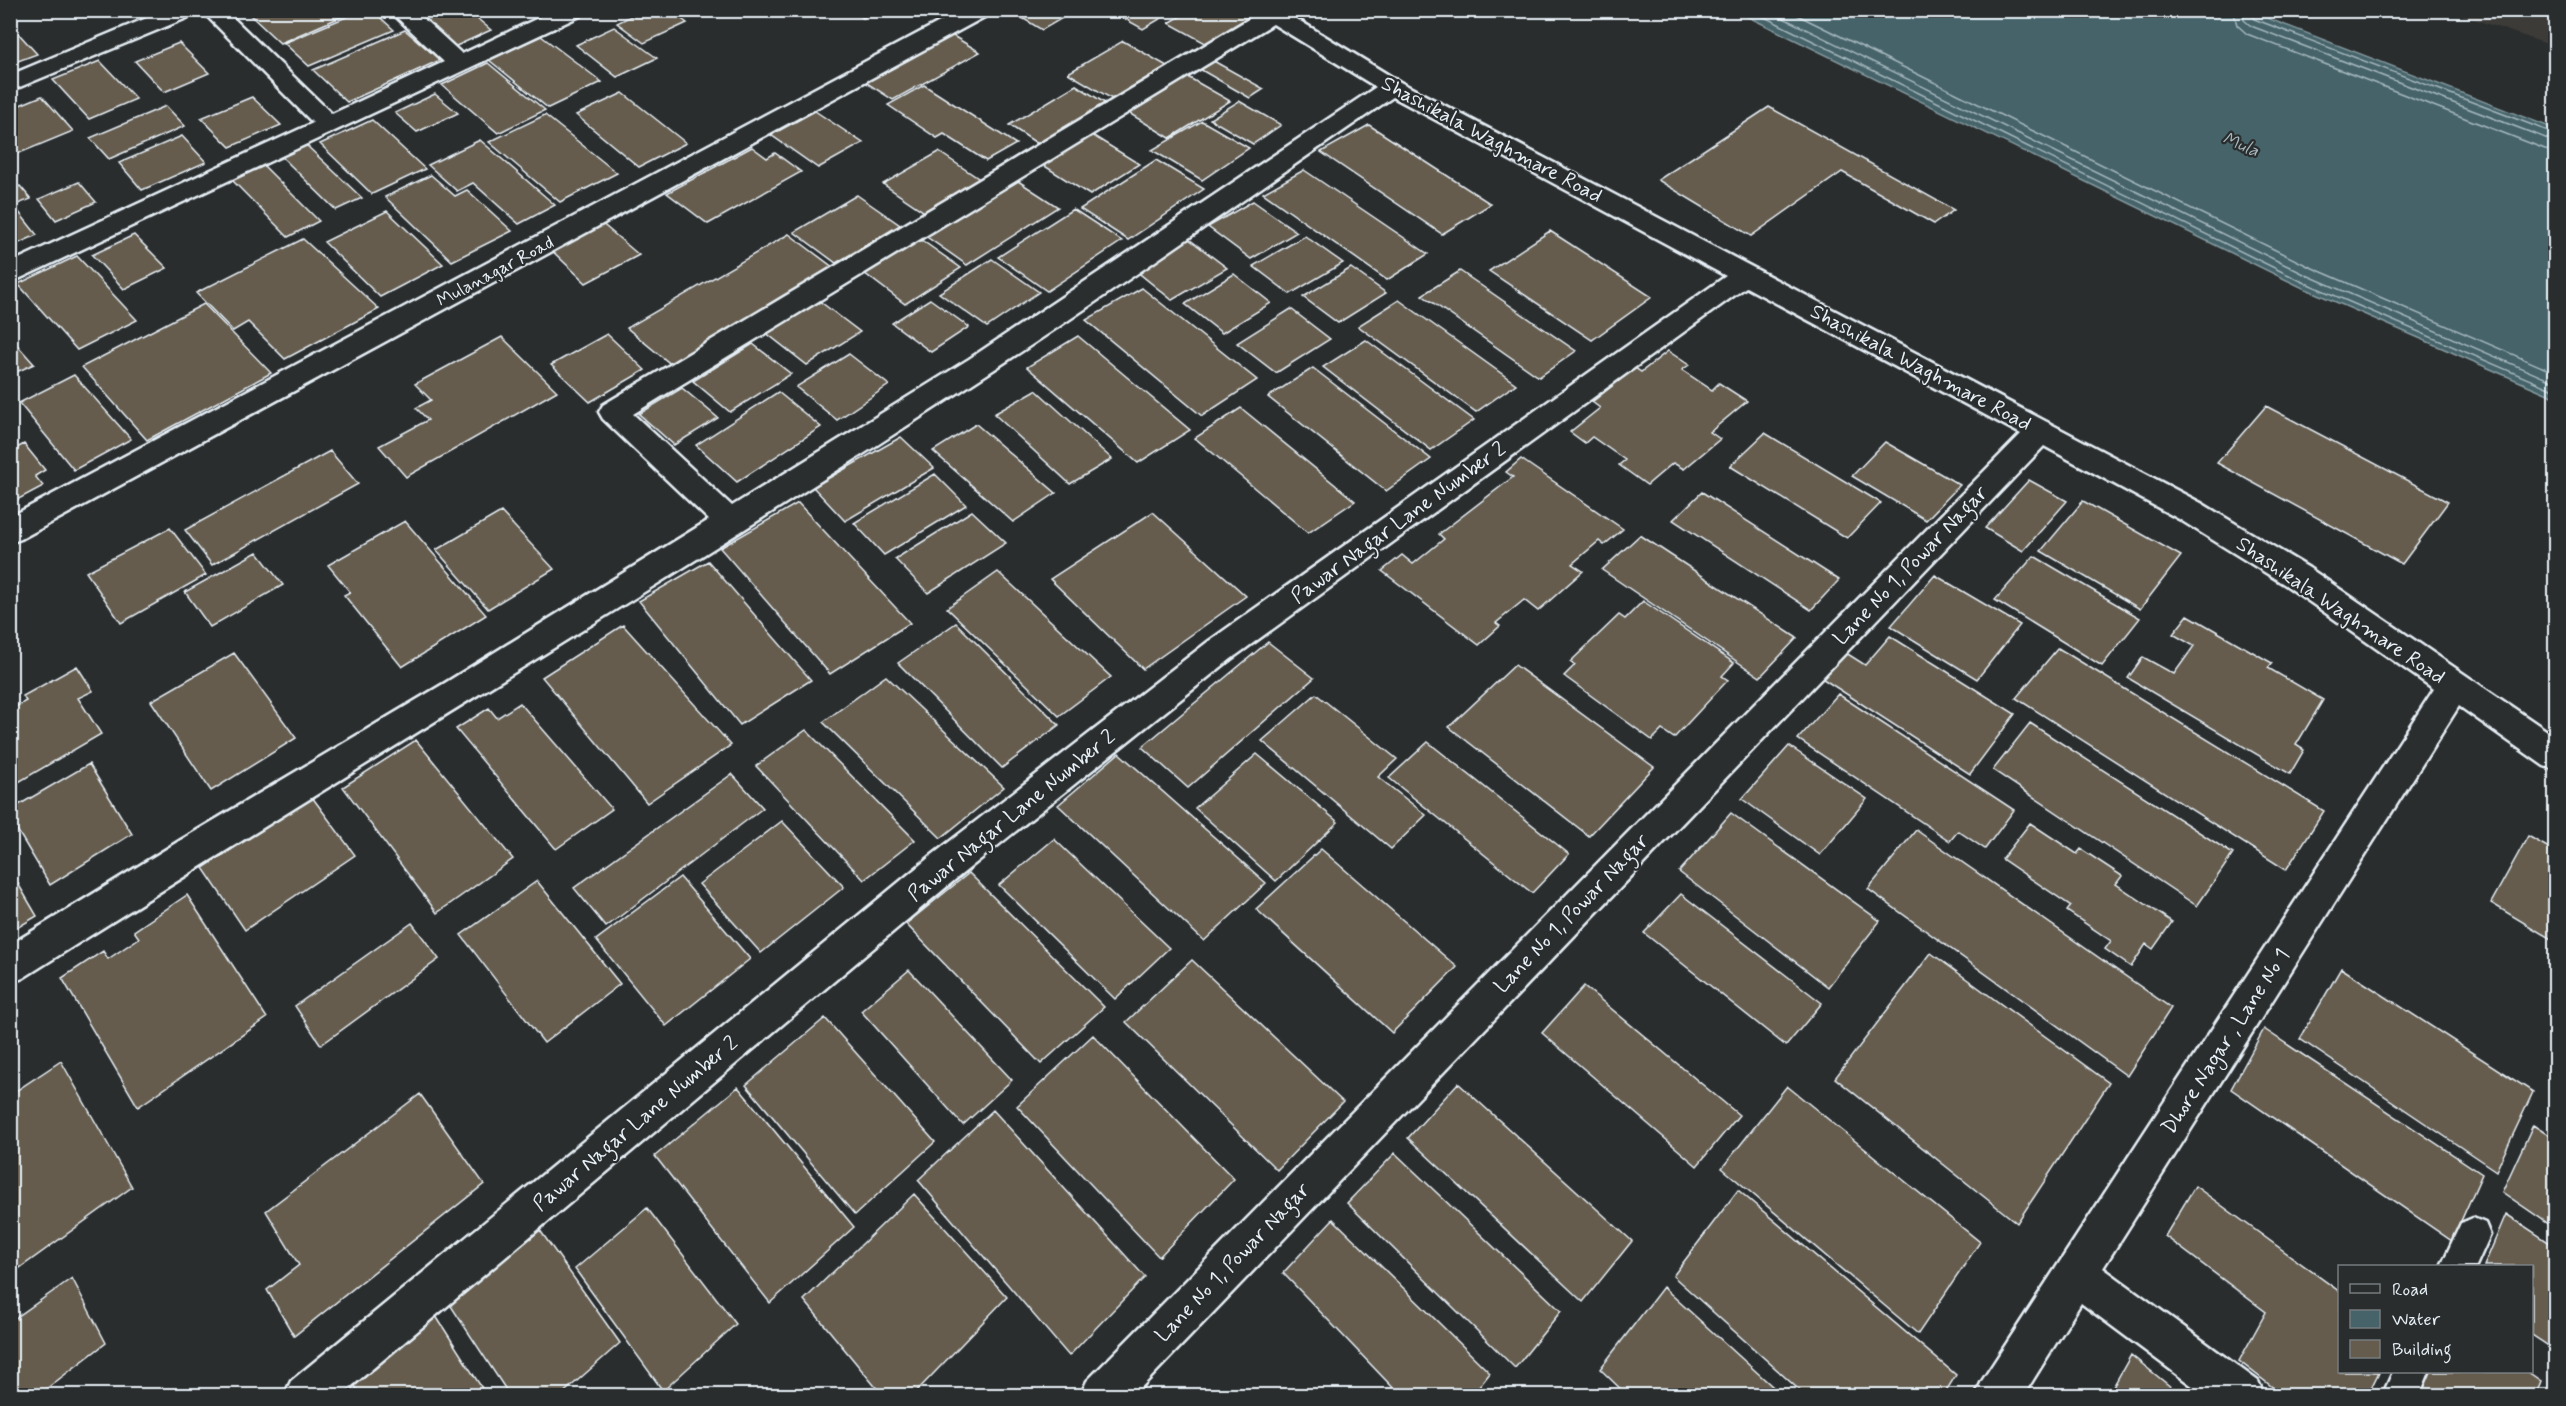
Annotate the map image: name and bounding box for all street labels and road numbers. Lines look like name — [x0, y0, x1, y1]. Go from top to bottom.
street label: Shashikala Waghmare Road — [1376, 70, 1607, 210]
street label: Mulanagar Road — [433, 231, 558, 313]
street label: Shashikala Waghmare Road — [1805, 298, 2036, 438]
street label: Pawar Nagar Lane Number 2 — [1285, 435, 1513, 612]
street label: Lane No 1, Powar Nagar — [1827, 480, 1996, 653]
street label: Shashikala Waghmare Road — [2230, 530, 2450, 691]
street label: Pawar Nagar Lane Number 2 — [902, 723, 1123, 910]
street label: Lane No 1, Powar Nagar — [1488, 828, 1657, 1001]
street label: Dhore Nagar , Lane No 1 — [2155, 943, 2297, 1140]
street label: Pawar Nagar Lane Number 2 — [527, 1030, 745, 1219]
street label: Lane No 1, Powar Nagar — [1149, 1177, 1318, 1350]

